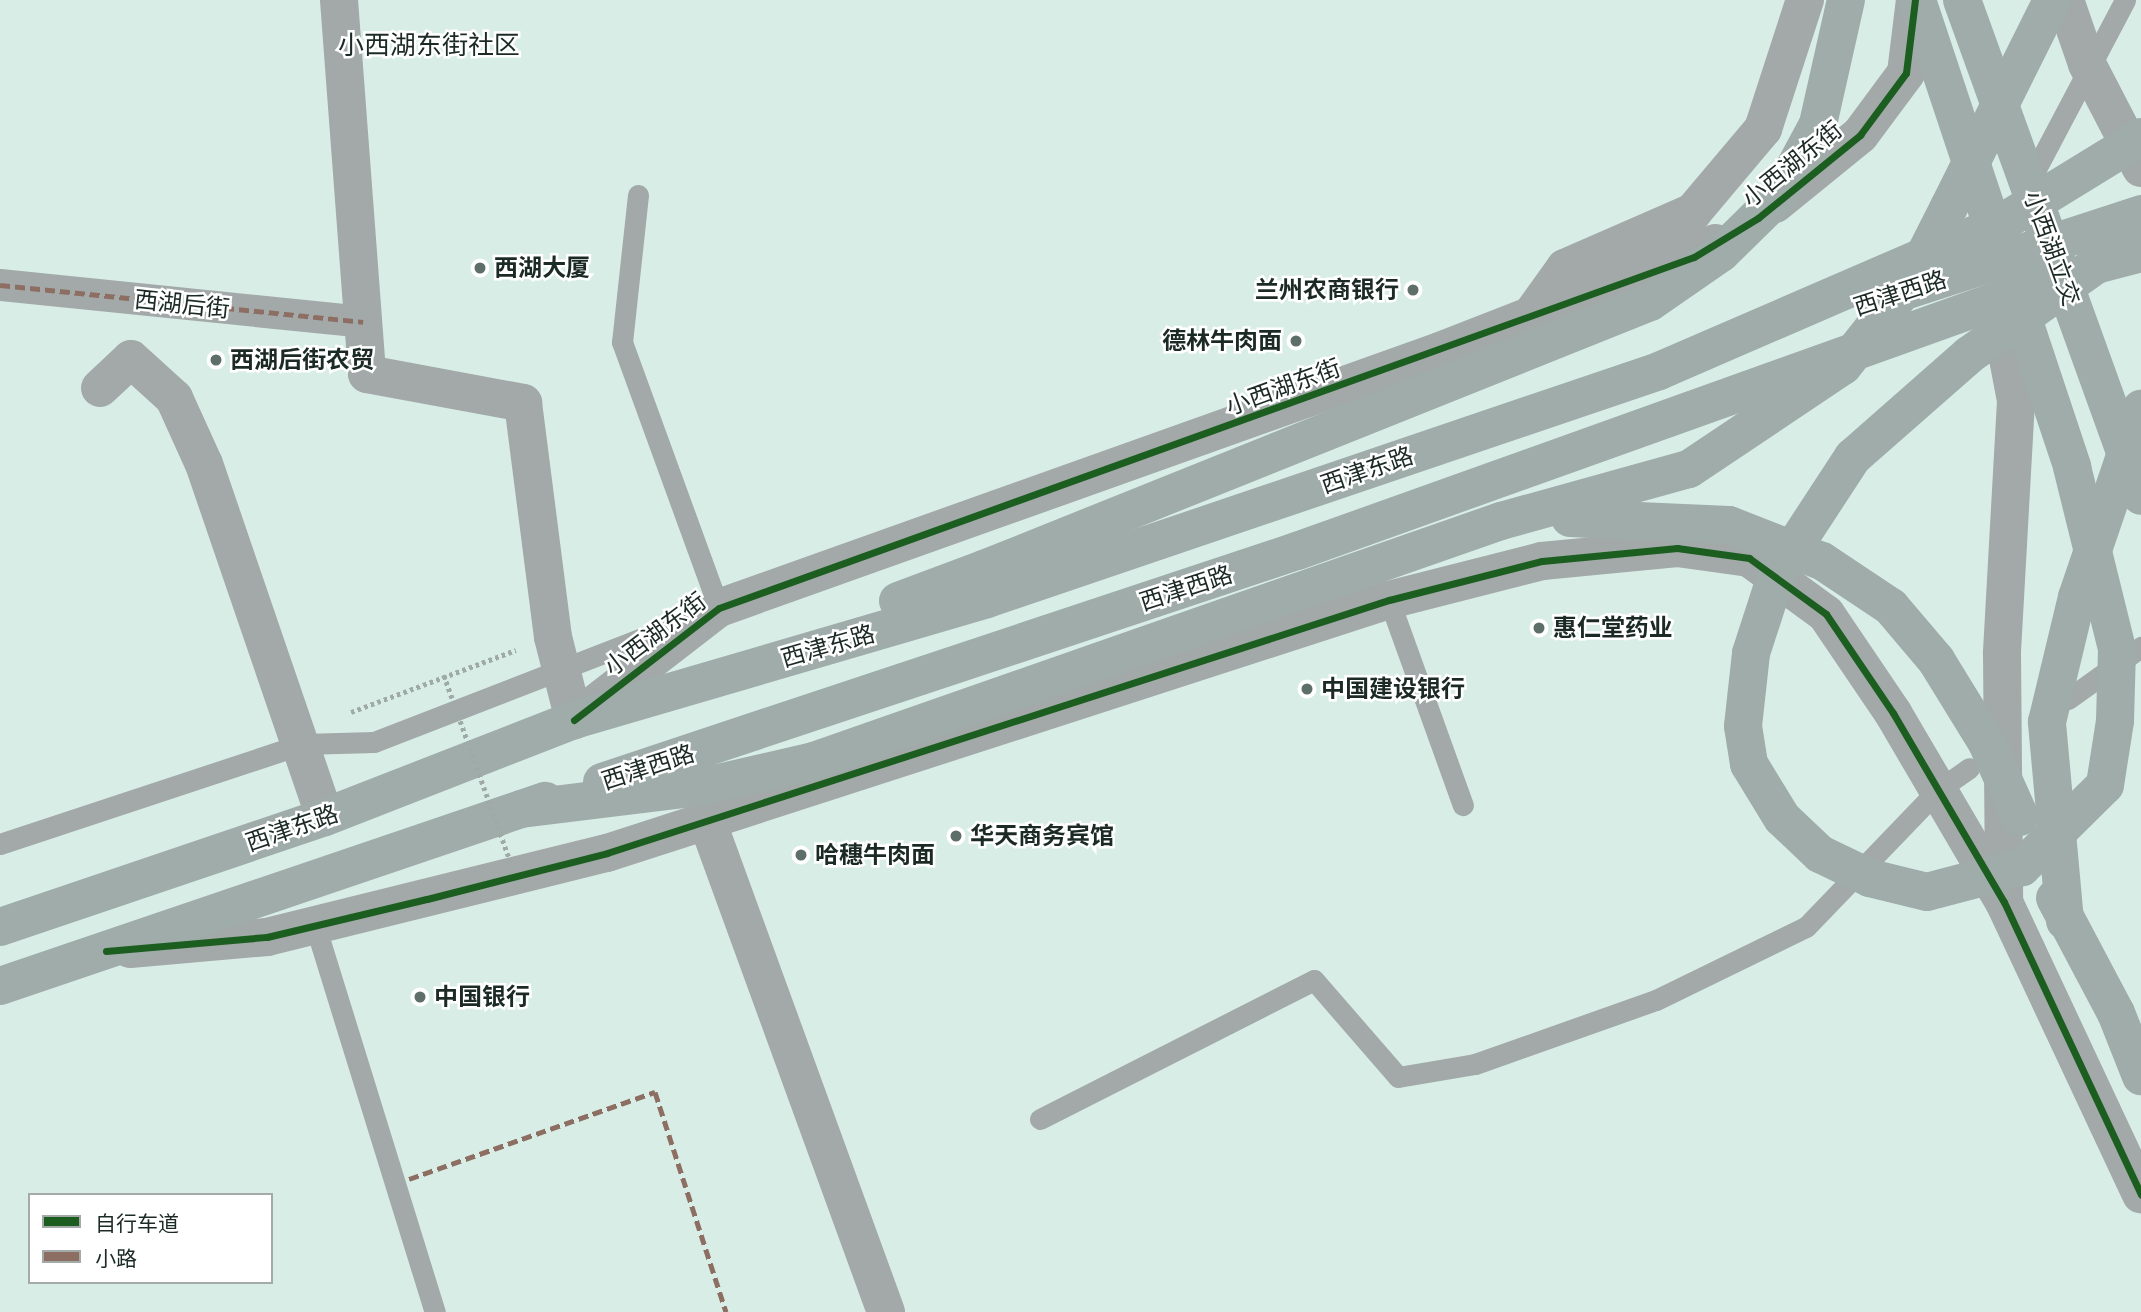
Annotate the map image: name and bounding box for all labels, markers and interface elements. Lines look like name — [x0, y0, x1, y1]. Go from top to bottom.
district label: 小西湖东街社区 — [338, 30, 520, 62]
street label: 小西湖东街 — [1736, 115, 1848, 213]
street label: 小西湖立交 — [2018, 187, 2086, 309]
place label: 西湖大厦 — [494, 254, 590, 282]
marker: 西湖大厦 — [472, 260, 488, 276]
street label: 西津西路 — [1850, 264, 1950, 322]
place label: 兰州农商银行 — [1255, 276, 1399, 304]
marker: 兰州农商银行 — [1405, 282, 1421, 298]
street label: 西湖后街 — [133, 285, 231, 323]
place label: 德林牛肉面 — [1162, 327, 1282, 355]
marker: 德林牛肉面 — [1288, 333, 1304, 349]
place label: 西湖后街农贸 — [230, 346, 374, 374]
marker: 西湖后街农贸 — [208, 352, 224, 368]
street label: 小西湖东街 — [1222, 353, 1344, 421]
street label: 西津东路 — [1317, 441, 1417, 499]
street label: 西津西路 — [1136, 559, 1236, 617]
street label: 小西湖东街 — [598, 586, 712, 682]
place label: 惠仁堂药业 — [1553, 614, 1673, 642]
street label: 西津东路 — [778, 619, 878, 673]
marker: 惠仁堂药业 — [1531, 620, 1547, 636]
place label: 中国建设银行 — [1321, 675, 1465, 703]
marker: 中国建设银行 — [1299, 681, 1315, 697]
street label: 西津西路 — [598, 738, 698, 796]
street label: 西津东路 — [242, 799, 342, 857]
place label: 华天商务宾馆 — [970, 822, 1114, 850]
marker: 华天商务宾馆 — [948, 828, 964, 844]
place label: 哈穗牛肉面 — [815, 841, 935, 869]
marker: 哈穗牛肉面 — [793, 847, 809, 863]
place label: 中国银行 — [434, 983, 530, 1011]
marker: 中国银行 — [412, 989, 428, 1005]
legend — [28, 1193, 273, 1284]
text: 自行车道 — [95, 1211, 179, 1236]
text: 小路 — [95, 1246, 137, 1271]

